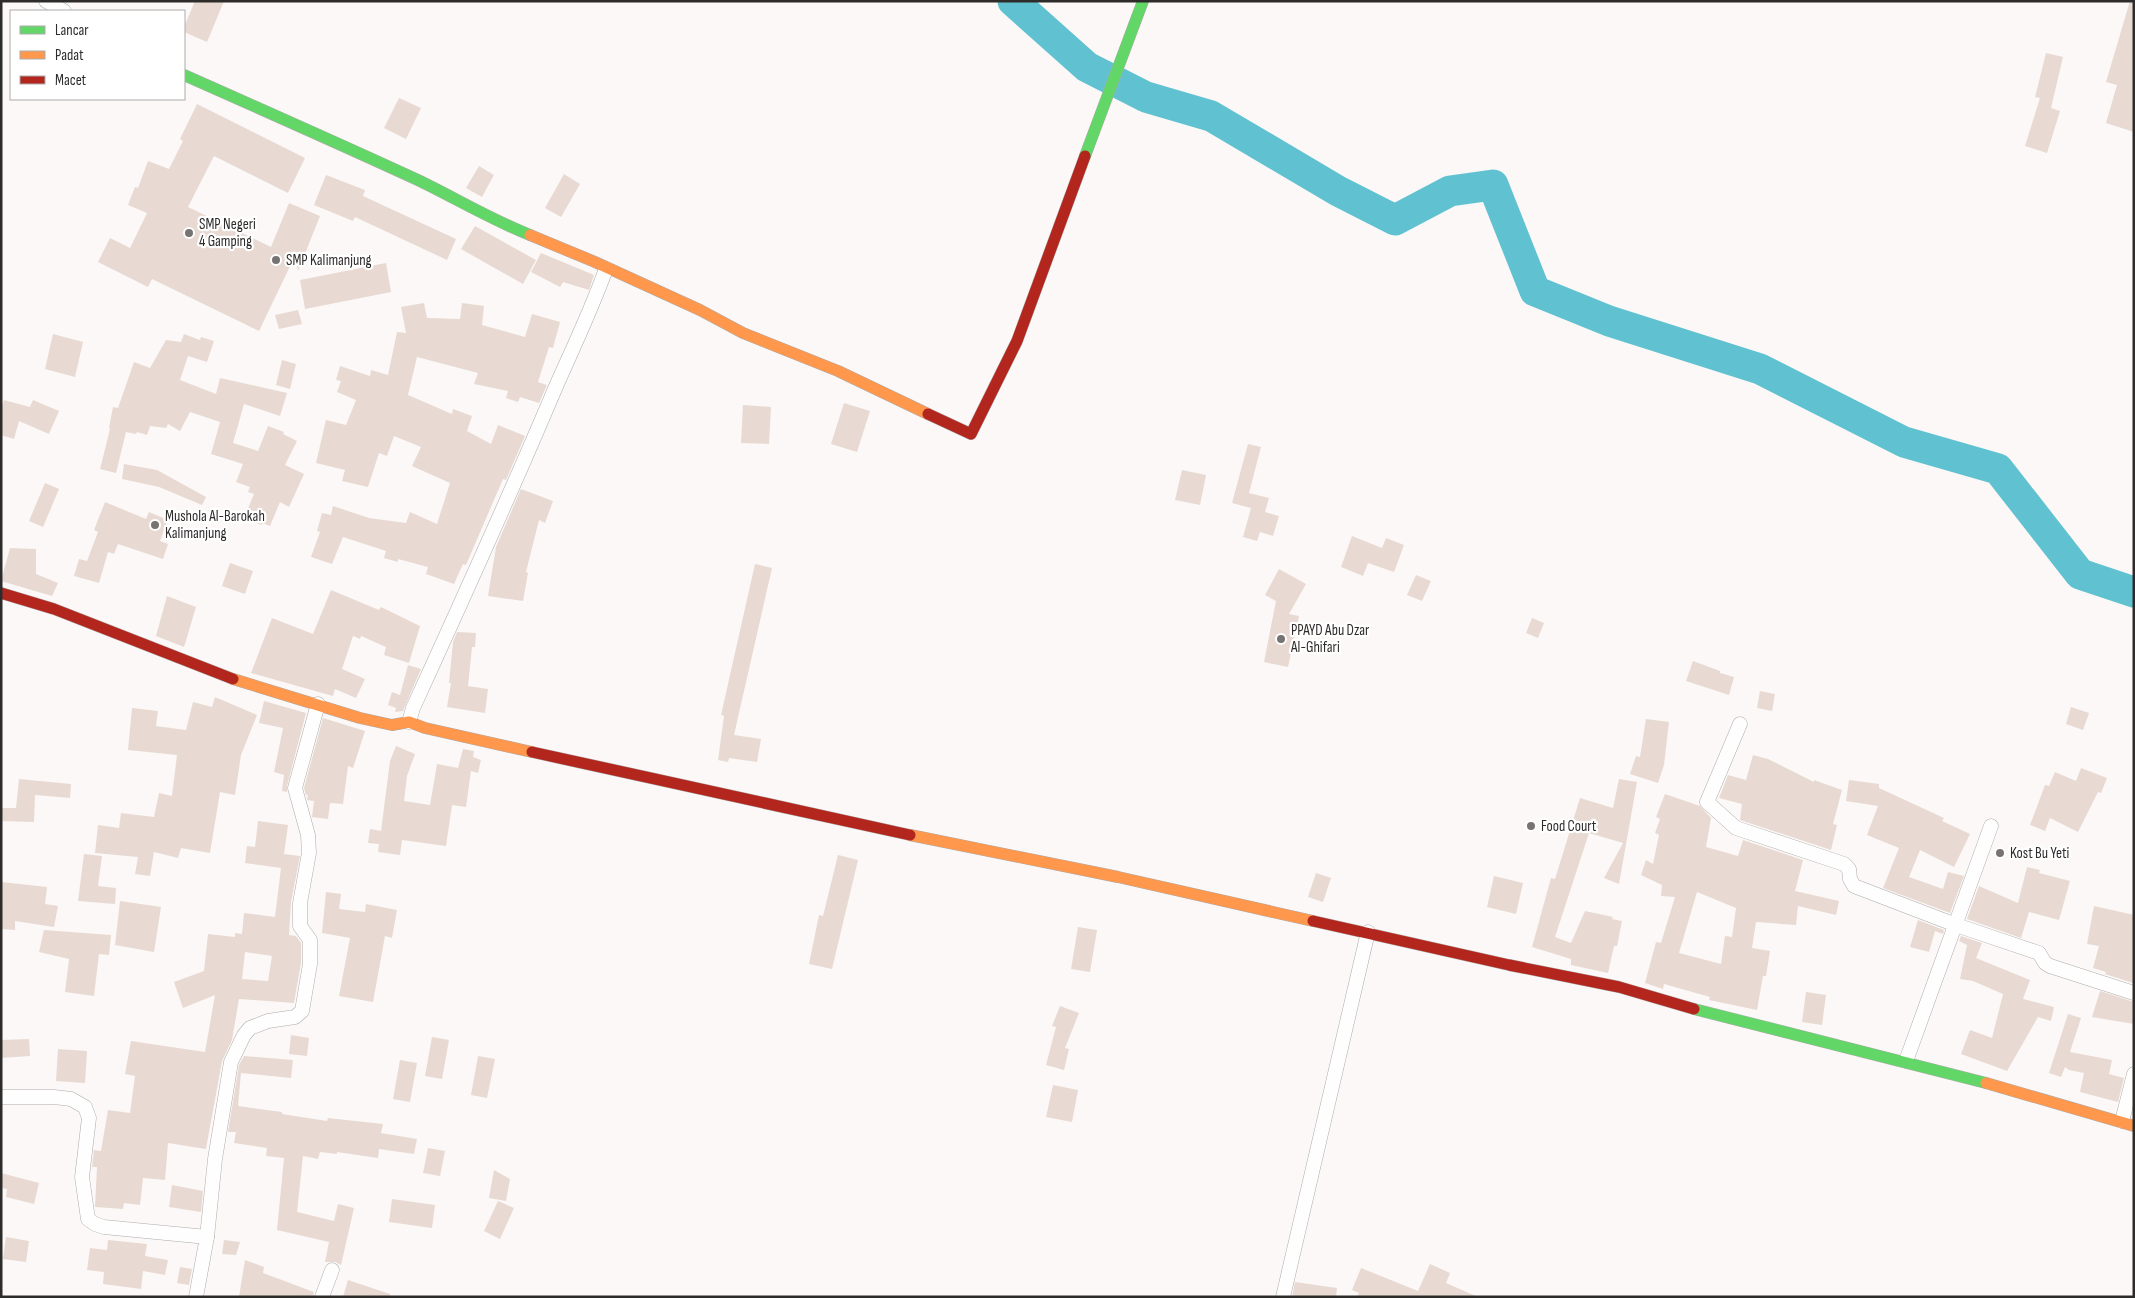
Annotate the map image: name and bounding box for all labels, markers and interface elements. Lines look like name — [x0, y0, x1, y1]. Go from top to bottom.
legend — [10, 10, 185, 100]
text: Lancar — [55, 21, 89, 40]
text: Padat — [55, 46, 84, 65]
text: Macet — [55, 71, 87, 90]
place label: SMP Negeri 4 Gamping — [199, 215, 256, 251]
marker: SMP Negeri 4 Gamping — [183, 227, 195, 239]
place label: SMP Kalimanjung — [286, 251, 372, 270]
marker: SMP Kalimanjung — [270, 254, 282, 266]
place label: Mushola Al-Barokah Kalimanjung — [165, 507, 265, 543]
marker: Mushola Al-Barokah Kalimanjung — [149, 519, 161, 531]
place label: PPAYD Abu Dzar Al-Ghifari — [1290, 621, 1370, 657]
marker: PPAYD Abu Dzar Al-Ghifari — [1275, 633, 1287, 645]
place label: Food Court — [1541, 817, 1597, 836]
marker: Food Court — [1525, 820, 1537, 832]
place label: Kost Bu Yeti — [2010, 844, 2069, 863]
marker: Kost Bu Yeti — [1994, 847, 2006, 859]

